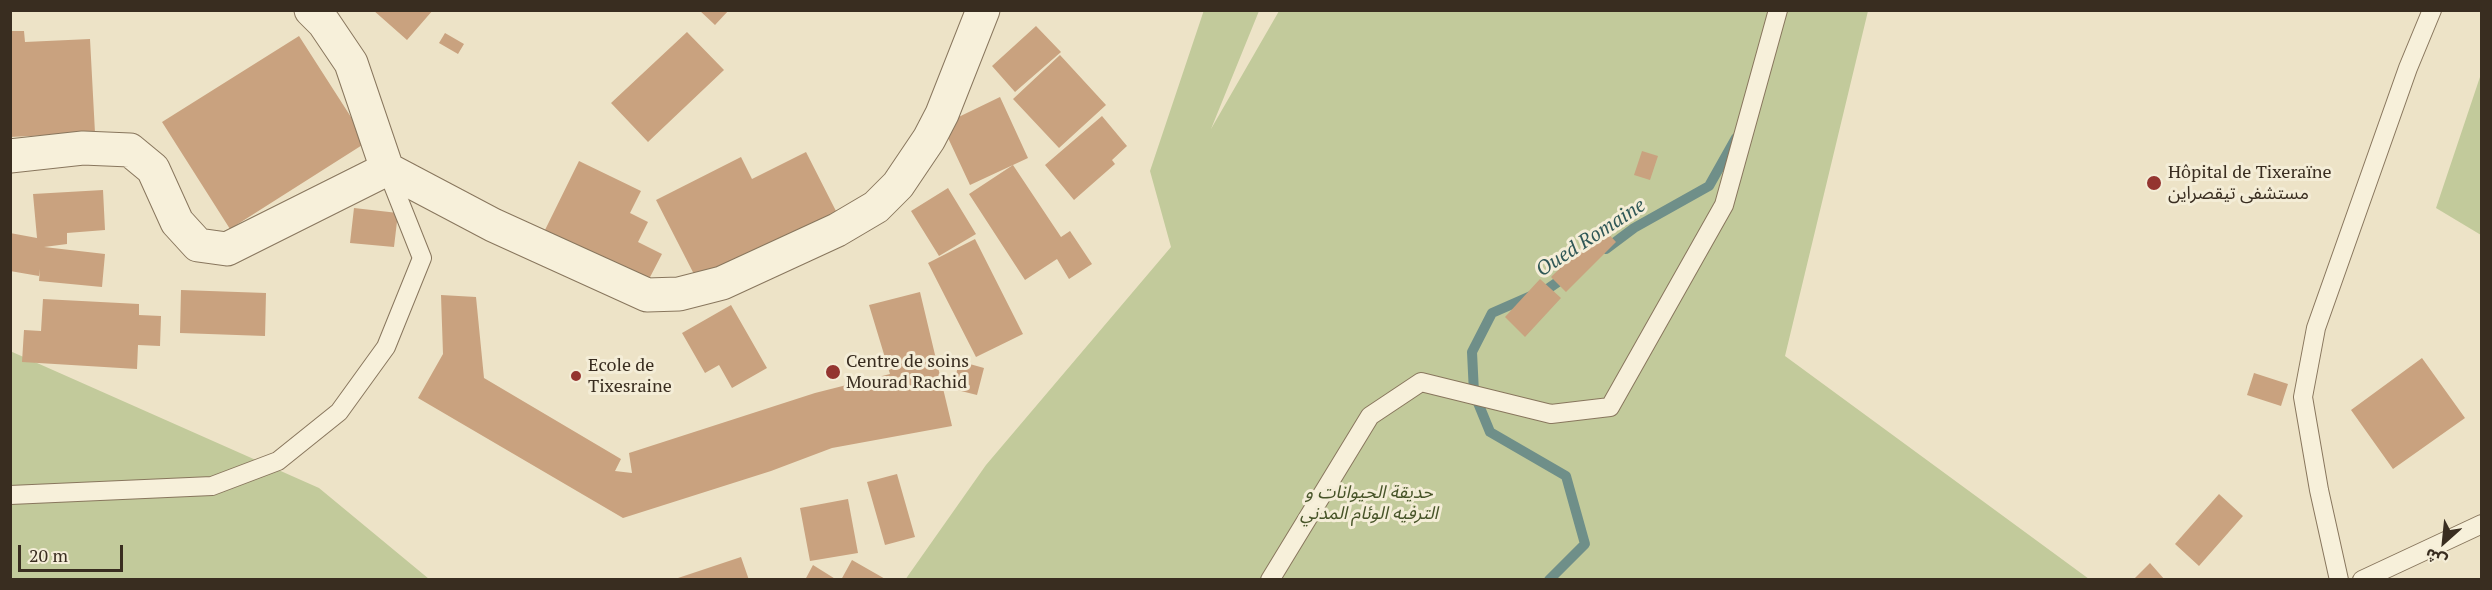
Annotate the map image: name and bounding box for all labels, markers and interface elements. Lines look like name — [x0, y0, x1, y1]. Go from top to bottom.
place label: Hôpital de Tixeraïne مستشفى تيقصراين — [2168, 162, 2332, 204]
marker: Hôpital de Tixeraïne مستشفى تيقصراين — [2145, 174, 2163, 192]
water label: Oued Romaine — [1532, 194, 1650, 282]
place label: Centre de soins Mourad Rachid — [846, 351, 969, 394]
place label: Ecole de Tixesraine — [588, 355, 672, 398]
marker: Centre de soins Mourad Rachid — [824, 363, 842, 381]
marker: Ecole de Tixesraine — [569, 369, 583, 383]
park label: حديقة الحيوانات و الترفيه الوئام المدني — [1300, 482, 1438, 524]
north arrow — [2414, 512, 2474, 572]
scale bar — [21, 533, 126, 571]
text: 20 m — [29, 543, 68, 567]
text: ش — [2421, 543, 2451, 573]

